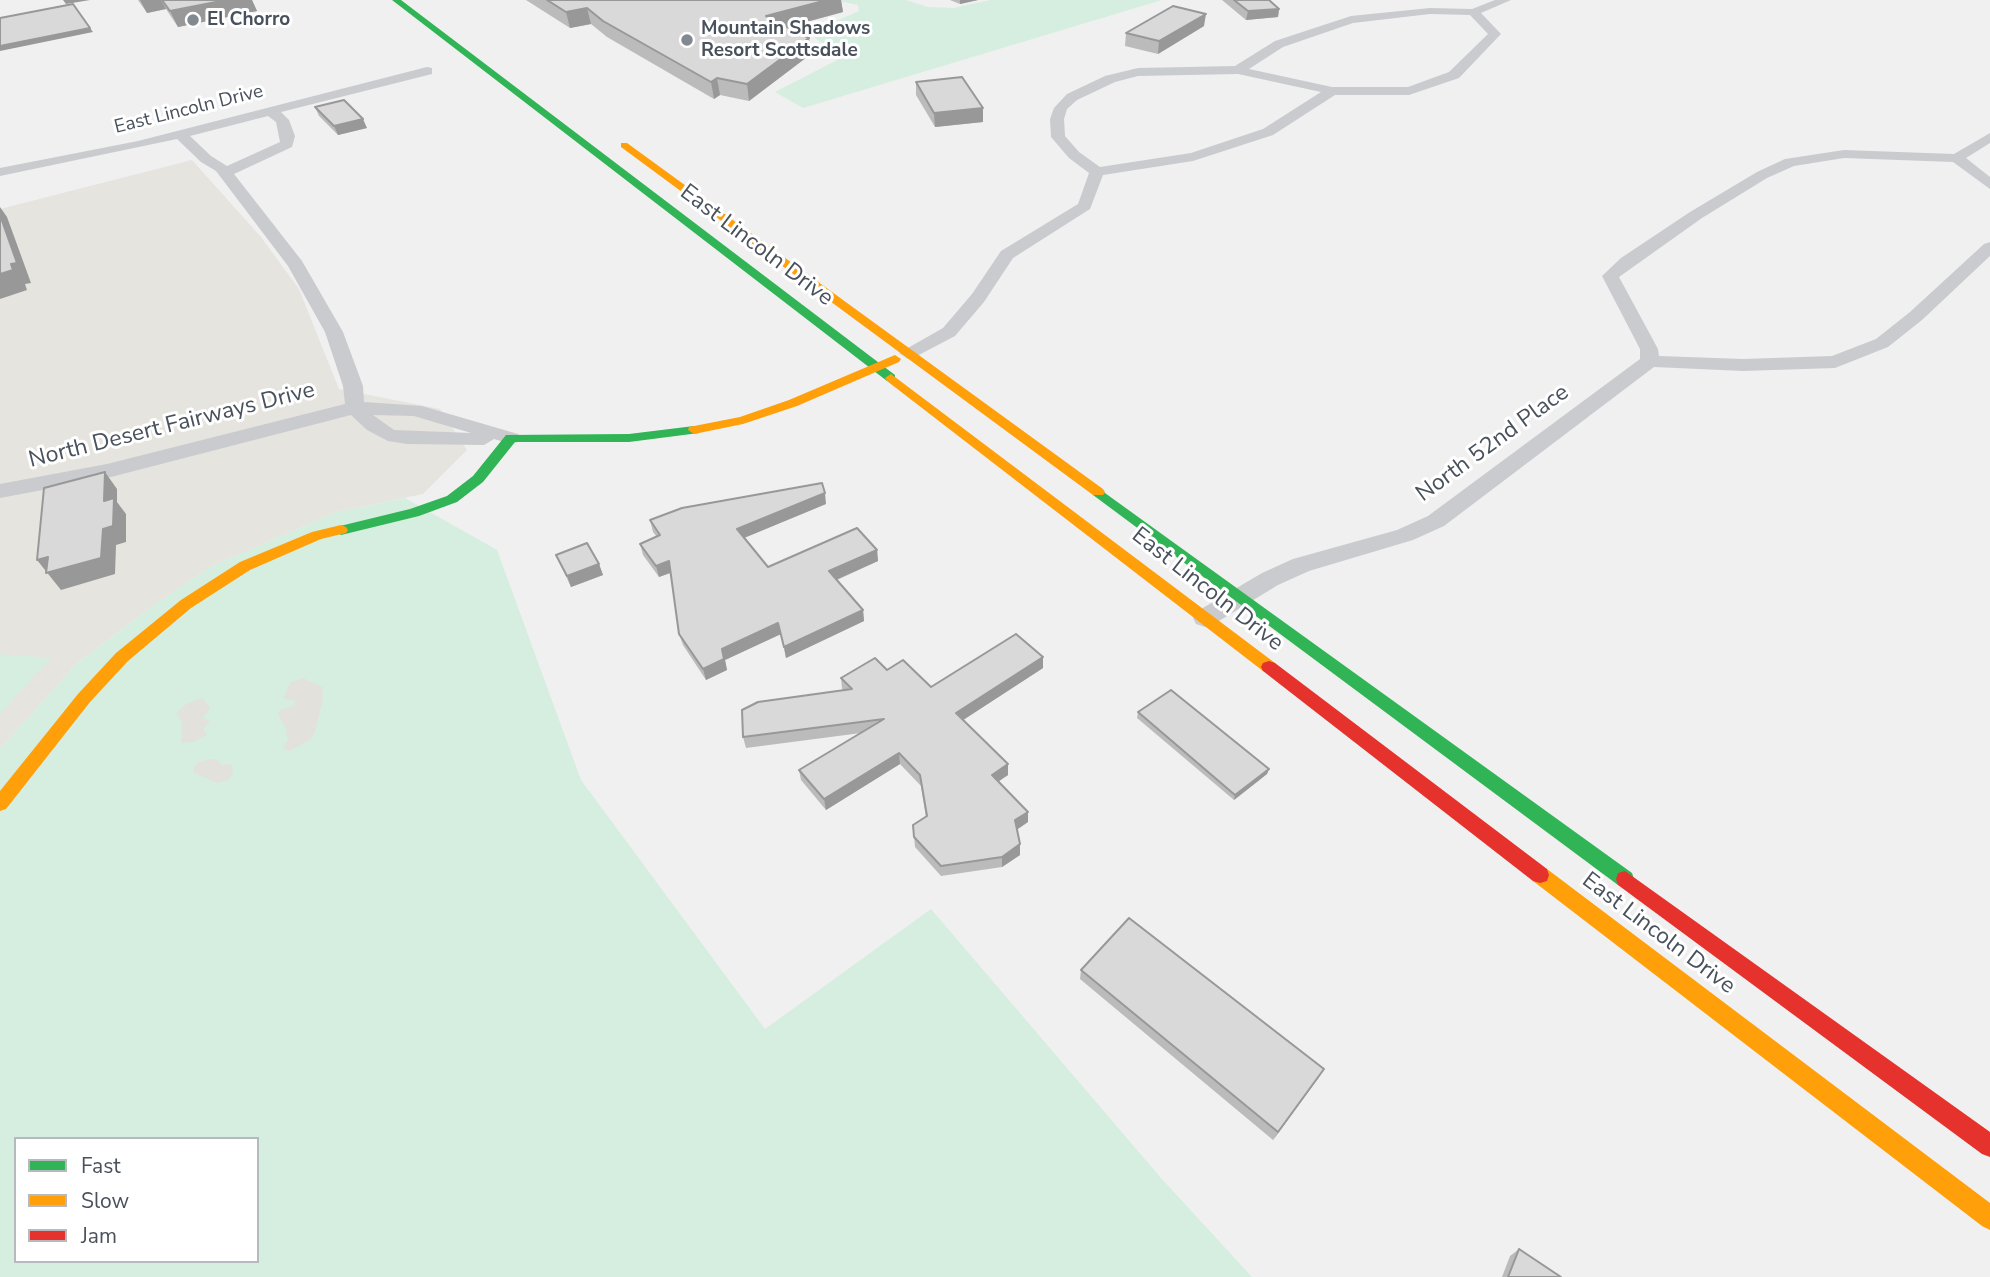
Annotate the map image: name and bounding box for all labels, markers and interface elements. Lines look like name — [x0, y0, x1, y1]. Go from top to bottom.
place label: El Chorro — [207, 9, 290, 31]
marker: El Chorro — [185, 12, 201, 28]
place label: Mountain Shadows Resort Scottsdale — [701, 18, 870, 62]
marker: Mountain Shadows Resort Scottsdale — [679, 32, 695, 48]
street label: East Lincoln Drive — [112, 80, 266, 140]
street label: East Lincoln Drive — [674, 179, 838, 313]
street label: North Desert Fairways Drive — [26, 377, 318, 475]
street label: North 52nd Place — [1411, 379, 1575, 509]
street label: East Lincoln Drive — [1126, 522, 1288, 658]
street label: East Lincoln Drive — [1576, 867, 1740, 1001]
legend — [14, 1137, 259, 1263]
text: Fast — [81, 1152, 121, 1180]
text: Slow — [81, 1187, 129, 1215]
text: Jam — [81, 1222, 117, 1250]

